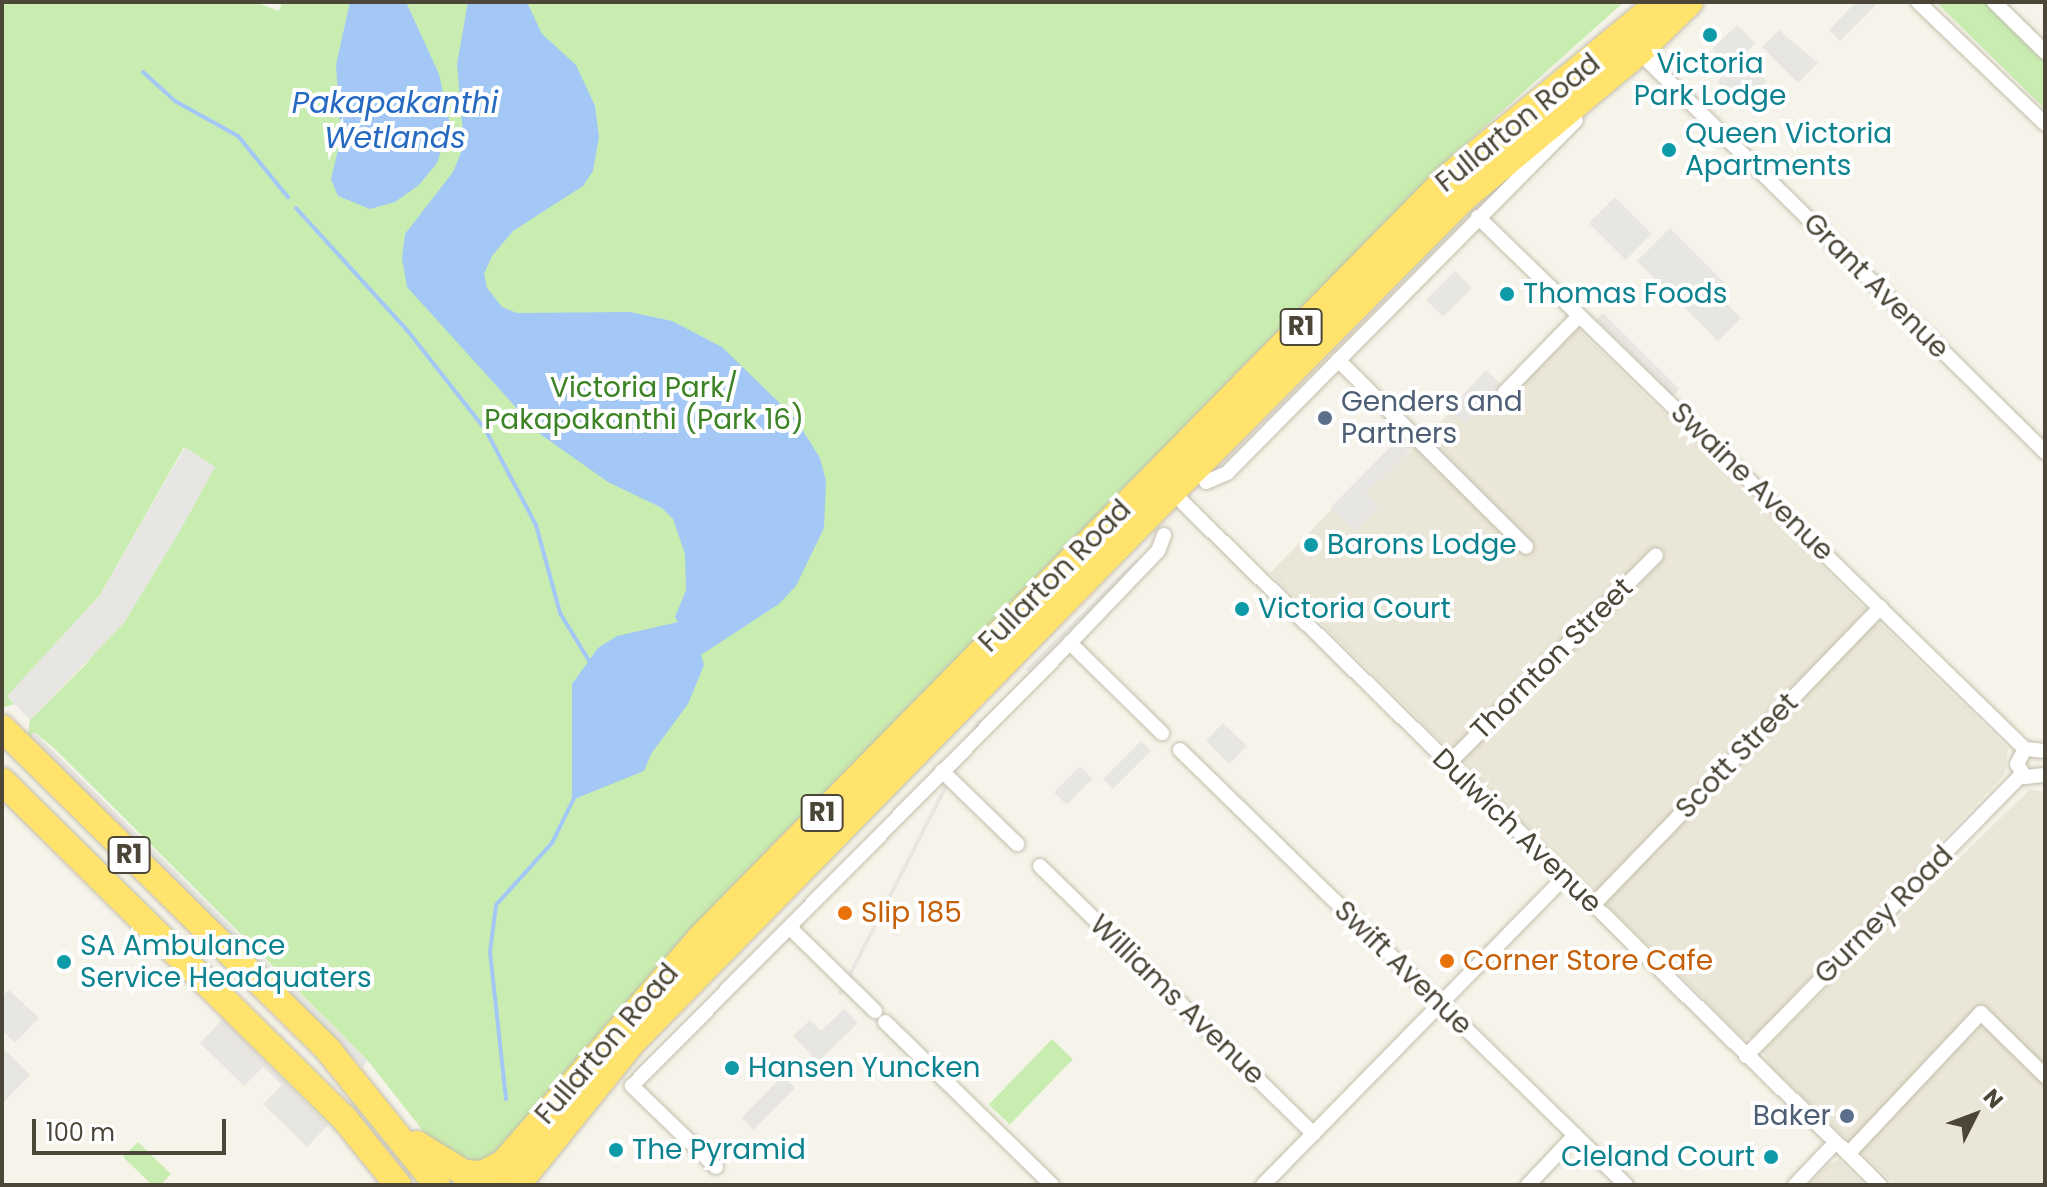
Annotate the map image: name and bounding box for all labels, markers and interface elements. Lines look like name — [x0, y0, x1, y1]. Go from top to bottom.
marker: Victoria Park Lodge — [1701, 26, 1719, 44]
street label: Fullarton Road — [1429, 47, 1607, 199]
place label: Victoria Park Lodge — [1634, 47, 1786, 113]
water label: Pakapakanthi Wetlands — [292, 85, 498, 156]
place label: Queen Victoria Apartments — [1685, 117, 1892, 183]
marker: Queen Victoria Apartments — [1660, 141, 1678, 159]
street label: Grant Avenue — [1796, 206, 1956, 366]
place label: Thomas Foods — [1523, 277, 1727, 311]
marker: Thomas Foods — [1498, 285, 1516, 303]
road number: R1 — [1279, 305, 1323, 349]
park label: Victoria Park/ Pakapakanthi (Park 16) — [484, 371, 804, 437]
place label: Genders and Partners — [1341, 385, 1523, 451]
street label: Swaine Avenue — [1664, 396, 1840, 568]
marker: Genders and Partners — [1316, 409, 1334, 427]
street label: Fullarton Road — [972, 493, 1138, 659]
place label: Barons Lodge — [1327, 528, 1517, 562]
marker: Barons Lodge — [1302, 536, 1320, 554]
street label: Thornton Street — [1464, 571, 1640, 747]
place label: Victoria Court — [1258, 592, 1451, 626]
marker: Victoria Court — [1233, 600, 1251, 618]
street label: Scott Street — [1669, 686, 1805, 826]
street label: Dulwich Avenue — [1425, 742, 1609, 920]
road number: R1 — [800, 791, 844, 835]
road number: R1 — [107, 833, 151, 877]
street label: Gurney Road — [1808, 839, 1960, 991]
street label: Swift Avenue — [1327, 894, 1479, 1042]
place label: Slip 185 — [861, 896, 962, 930]
marker: Slip 185 — [836, 904, 854, 922]
street label: Williams Avenue — [1083, 908, 1271, 1092]
place label: SA Ambulance Service Headquaters — [80, 929, 372, 995]
place label: Corner Store Cafe — [1463, 944, 1713, 978]
marker: Corner Store Cafe — [1438, 952, 1456, 970]
marker: SA Ambulance Service Headquaters — [55, 953, 73, 971]
street label: Fullarton Road — [528, 957, 686, 1131]
place label: Hansen Yuncken — [748, 1051, 980, 1085]
marker: Hansen Yuncken — [723, 1059, 741, 1077]
north arrow — [1935, 1075, 2015, 1155]
text: N — [1976, 1082, 2010, 1115]
place label: Baker — [1753, 1099, 1831, 1133]
scale bar — [36, 1103, 230, 1153]
marker: Baker — [1838, 1107, 1856, 1125]
text: 100 m — [46, 1116, 115, 1149]
place label: The Pyramid — [632, 1133, 806, 1167]
place label: Cleland Court — [1561, 1140, 1755, 1174]
marker: The Pyramid — [607, 1141, 625, 1159]
marker: Cleland Court — [1762, 1148, 1780, 1166]

